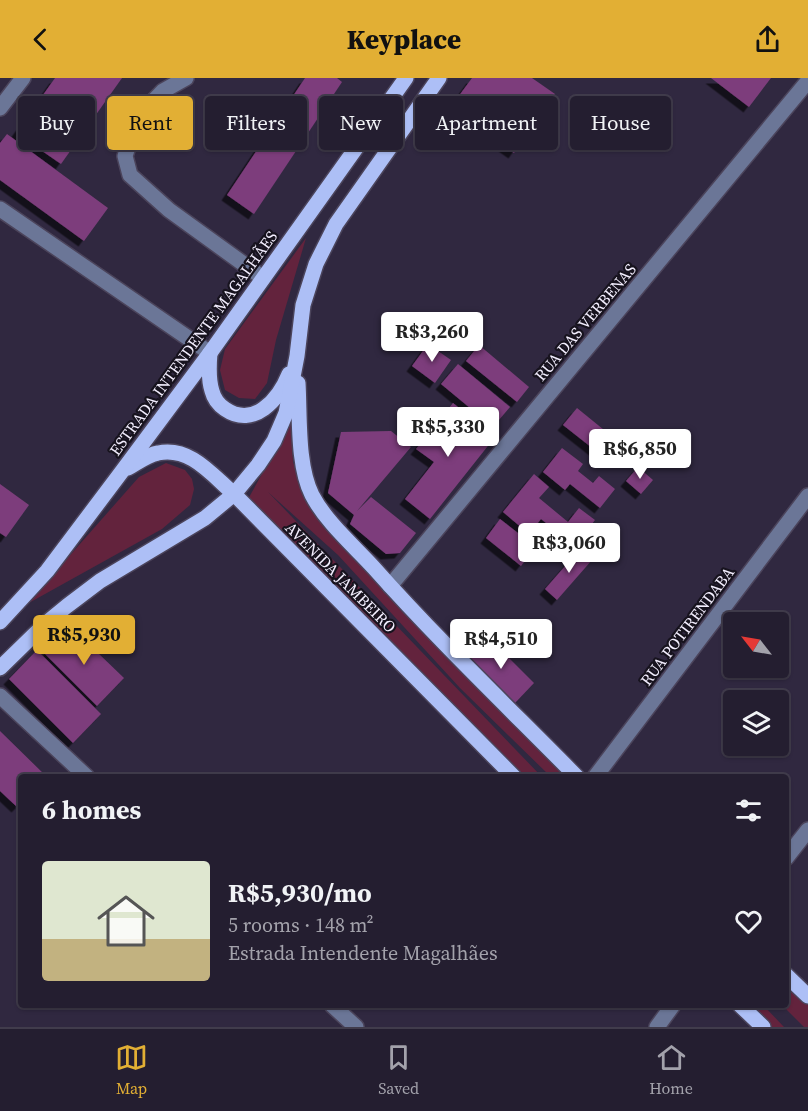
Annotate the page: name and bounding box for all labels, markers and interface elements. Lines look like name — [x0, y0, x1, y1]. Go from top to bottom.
text: Keyplace — [347, 21, 461, 58]
icon: back — [24, 23, 57, 56]
icon: share — [751, 23, 784, 56]
chip: Buy — [18, 96, 95, 150]
chip: Rent — [107, 96, 193, 150]
chip: Filters — [205, 96, 307, 150]
chip: New — [319, 96, 403, 150]
chip: Apartment — [415, 96, 558, 150]
chip: House — [570, 96, 671, 150]
street label: ESTRADA INTENDENTE MAGALHÃES — [104, 226, 282, 460]
street label: RUA DAS VERBENAS — [529, 259, 641, 385]
pin: R$3,260 — [377, 312, 487, 363]
text: R$3,260 — [395, 317, 469, 345]
pin: R$5,330 — [393, 407, 503, 458]
text: R$5,330 — [411, 412, 485, 440]
pin: R$6,850 — [585, 429, 695, 480]
text: R$6,850 — [603, 434, 677, 462]
street label: AVENIDA JAMBEIRO — [281, 517, 401, 637]
pin: R$3,060 — [514, 523, 624, 574]
text: R$3,060 — [532, 528, 606, 556]
street label: RUA POTIRENDABA — [635, 562, 739, 690]
north arrow — [723, 612, 789, 678]
map controls — [723, 612, 789, 756]
pin: R$5,930 — [29, 615, 139, 666]
pin: R$4,510 — [446, 619, 556, 670]
text: R$5,930 — [47, 620, 121, 648]
text: R$4,510 — [464, 624, 538, 652]
button: layers — [723, 690, 789, 756]
text: 6 homes — [42, 792, 141, 828]
icon: filters — [732, 794, 765, 827]
text: R$5,930/mo — [228, 875, 372, 911]
icon: home — [90, 885, 162, 957]
icon: heart — [732, 905, 765, 938]
text: 5 rooms · 148 m² — [228, 911, 374, 939]
text: Estrada Intendente Magalhães — [228, 939, 498, 967]
tab: Map — [115, 1041, 148, 1099]
tab: Saved — [378, 1041, 419, 1099]
tab: Home — [649, 1041, 693, 1099]

